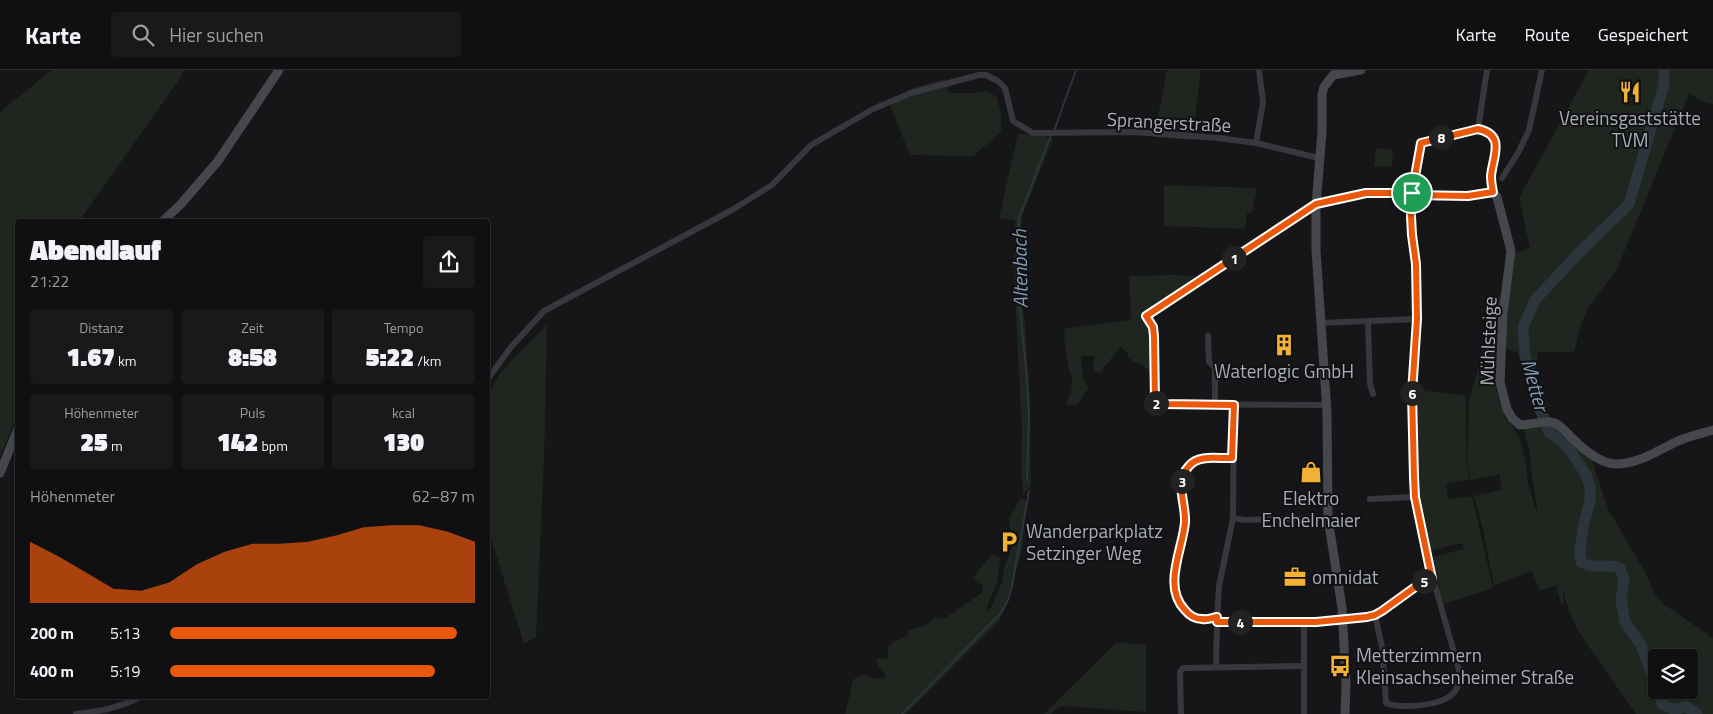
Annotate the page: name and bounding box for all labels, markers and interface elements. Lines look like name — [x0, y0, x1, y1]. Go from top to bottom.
search box — [111, 12, 461, 57]
text: Karte — [25, 17, 81, 53]
text: Hier suchen — [169, 20, 264, 49]
icon: search — [129, 21, 157, 49]
text: Karte — [1455, 21, 1496, 48]
text: Route — [1524, 21, 1570, 48]
text: Gespeichert — [1598, 21, 1688, 48]
restaurant icon: Vereinsgaststätte TVM — [1617, 79, 1643, 105]
place label: Vereinsgaststätte TVM — [1559, 103, 1701, 154]
street label: Sprangerstraße — [1106, 104, 1232, 139]
pin: 8 — [1428, 124, 1454, 150]
text: 8 — [1438, 127, 1445, 148]
pin — [1391, 172, 1433, 214]
icon: arrive — [1398, 179, 1426, 207]
text: Abendlauf — [30, 228, 161, 271]
water label: Altenbach — [1003, 228, 1036, 309]
button: share — [423, 236, 475, 288]
pin: 1 — [1222, 246, 1246, 270]
text: 1 — [1231, 248, 1238, 269]
text: 21:22 — [30, 269, 69, 293]
street label: Mühlsteige — [1471, 296, 1504, 386]
text: Distanz — [79, 317, 124, 338]
text: Zeit — [241, 317, 264, 338]
text: Tempo — [384, 317, 423, 338]
building icon: Waterlogic GmbH — [1271, 332, 1297, 358]
text: 1.67 — [67, 338, 115, 376]
text: 8:58 — [228, 338, 277, 376]
text: 5:22 — [366, 338, 414, 376]
text: km — [115, 350, 136, 371]
text: /km — [414, 350, 441, 371]
water label: Metter — [1513, 355, 1558, 417]
place label: Waterlogic GmbH — [1214, 356, 1354, 385]
pin: 6 — [1400, 380, 1424, 406]
text: 6 — [1409, 383, 1416, 404]
pin: 2 — [1144, 390, 1168, 416]
text: 2 — [1153, 393, 1160, 414]
text: Höhenmeter — [64, 402, 139, 423]
text: Puls — [240, 402, 265, 423]
text: kcal — [392, 402, 415, 423]
text: 25 — [80, 423, 108, 461]
text: 142 — [217, 423, 258, 461]
text: 130 — [383, 423, 424, 461]
text: m — [108, 435, 123, 456]
text: bpm — [258, 435, 288, 456]
shop icon: Elektro Enchelmaier — [1298, 459, 1324, 485]
pin: 3 — [1170, 468, 1194, 494]
text: 3 — [1179, 471, 1186, 492]
place label: Elektro Enchelmaier — [1262, 483, 1361, 534]
text: Höhenmeter — [30, 484, 115, 508]
text: 62–87 m — [412, 484, 475, 508]
place label: Wanderparkplatz Setzinger Weg — [1026, 516, 1163, 567]
parking icon: Wanderparkplatz Setzinger Weg — [996, 529, 1022, 555]
place label: omnidat — [1312, 562, 1379, 591]
office icon: omnidat — [1282, 564, 1308, 590]
pin: 5 — [1412, 568, 1436, 594]
text: 5 — [1421, 571, 1428, 592]
pin: 4 — [1228, 610, 1252, 634]
text: 4 — [1237, 612, 1244, 633]
text: 200 m — [30, 621, 74, 645]
text: 5:13 — [110, 621, 140, 645]
place label: Metterzimmern Kleinsachsenheimer Straße — [1356, 640, 1574, 691]
map controls — [1648, 649, 1698, 699]
button: layers — [1648, 649, 1698, 699]
bus stop icon: Metterzimmern Kleinsachsenheimer Straße — [1327, 653, 1353, 679]
text: 400 m — [30, 659, 74, 683]
text: 5:19 — [110, 659, 140, 683]

